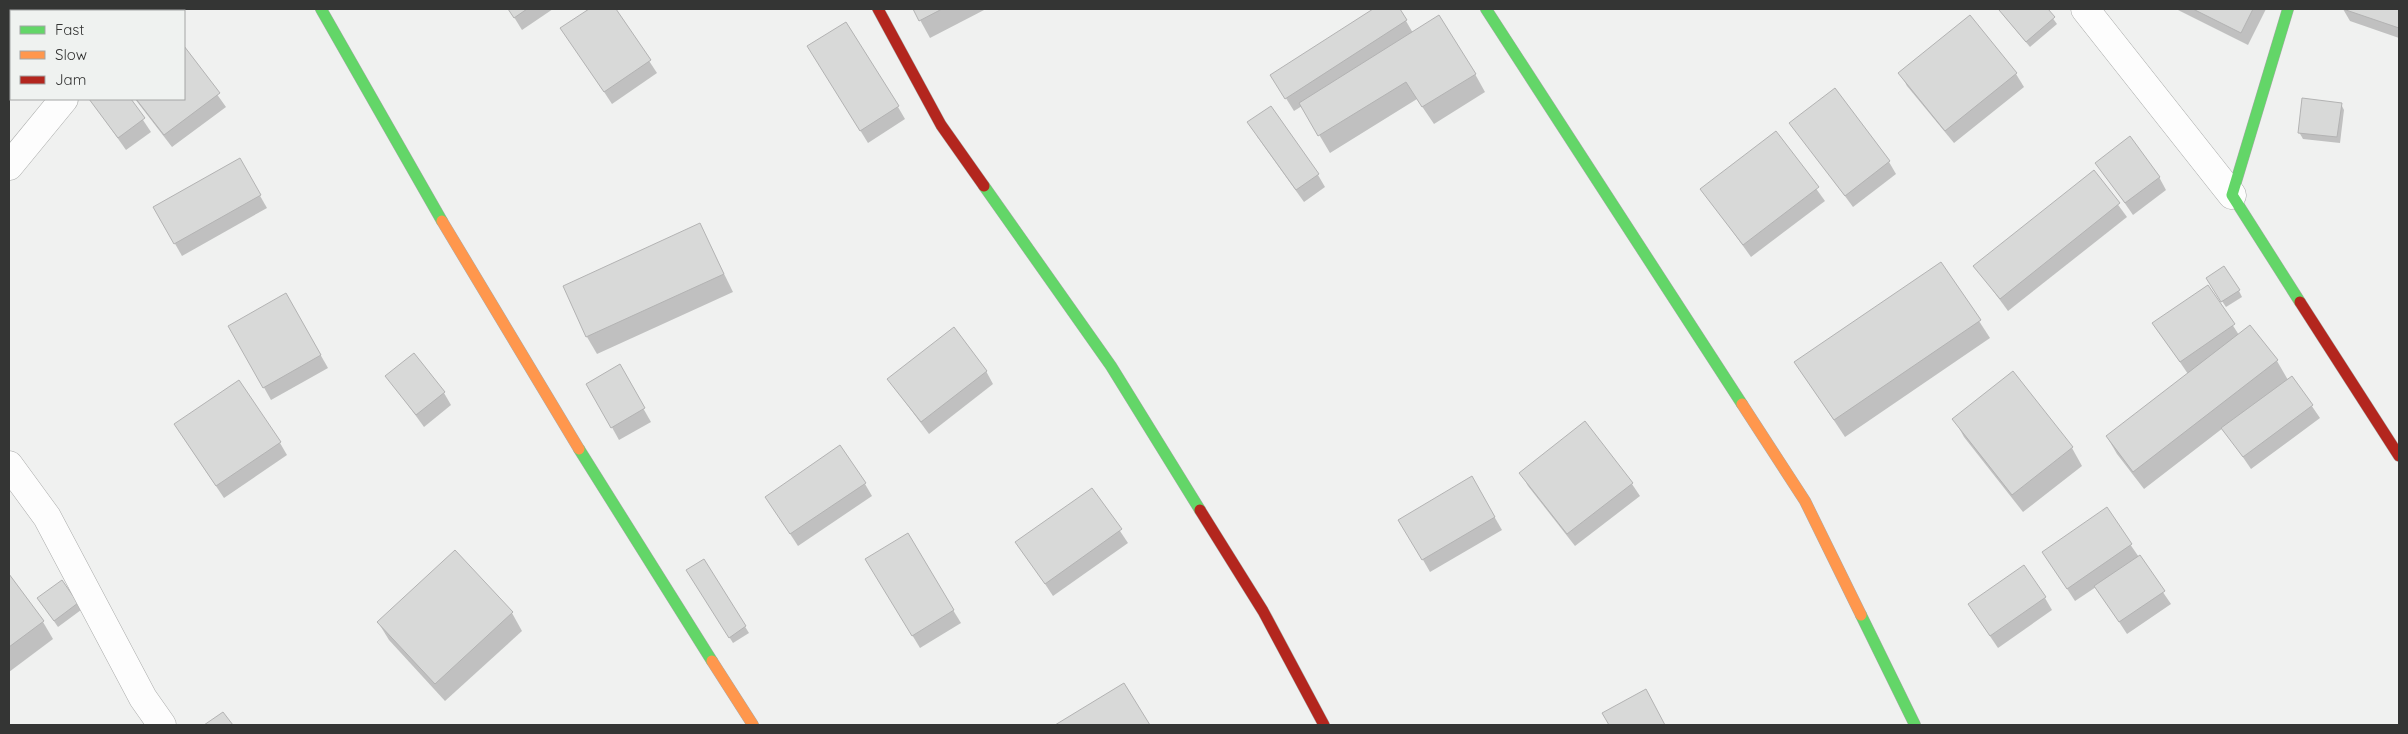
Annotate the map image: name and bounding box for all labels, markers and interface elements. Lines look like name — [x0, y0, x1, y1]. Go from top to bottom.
legend — [10, 10, 185, 100]
text: Fast — [55, 20, 84, 39]
text: Slow — [55, 45, 87, 64]
text: Jam — [55, 70, 86, 89]

